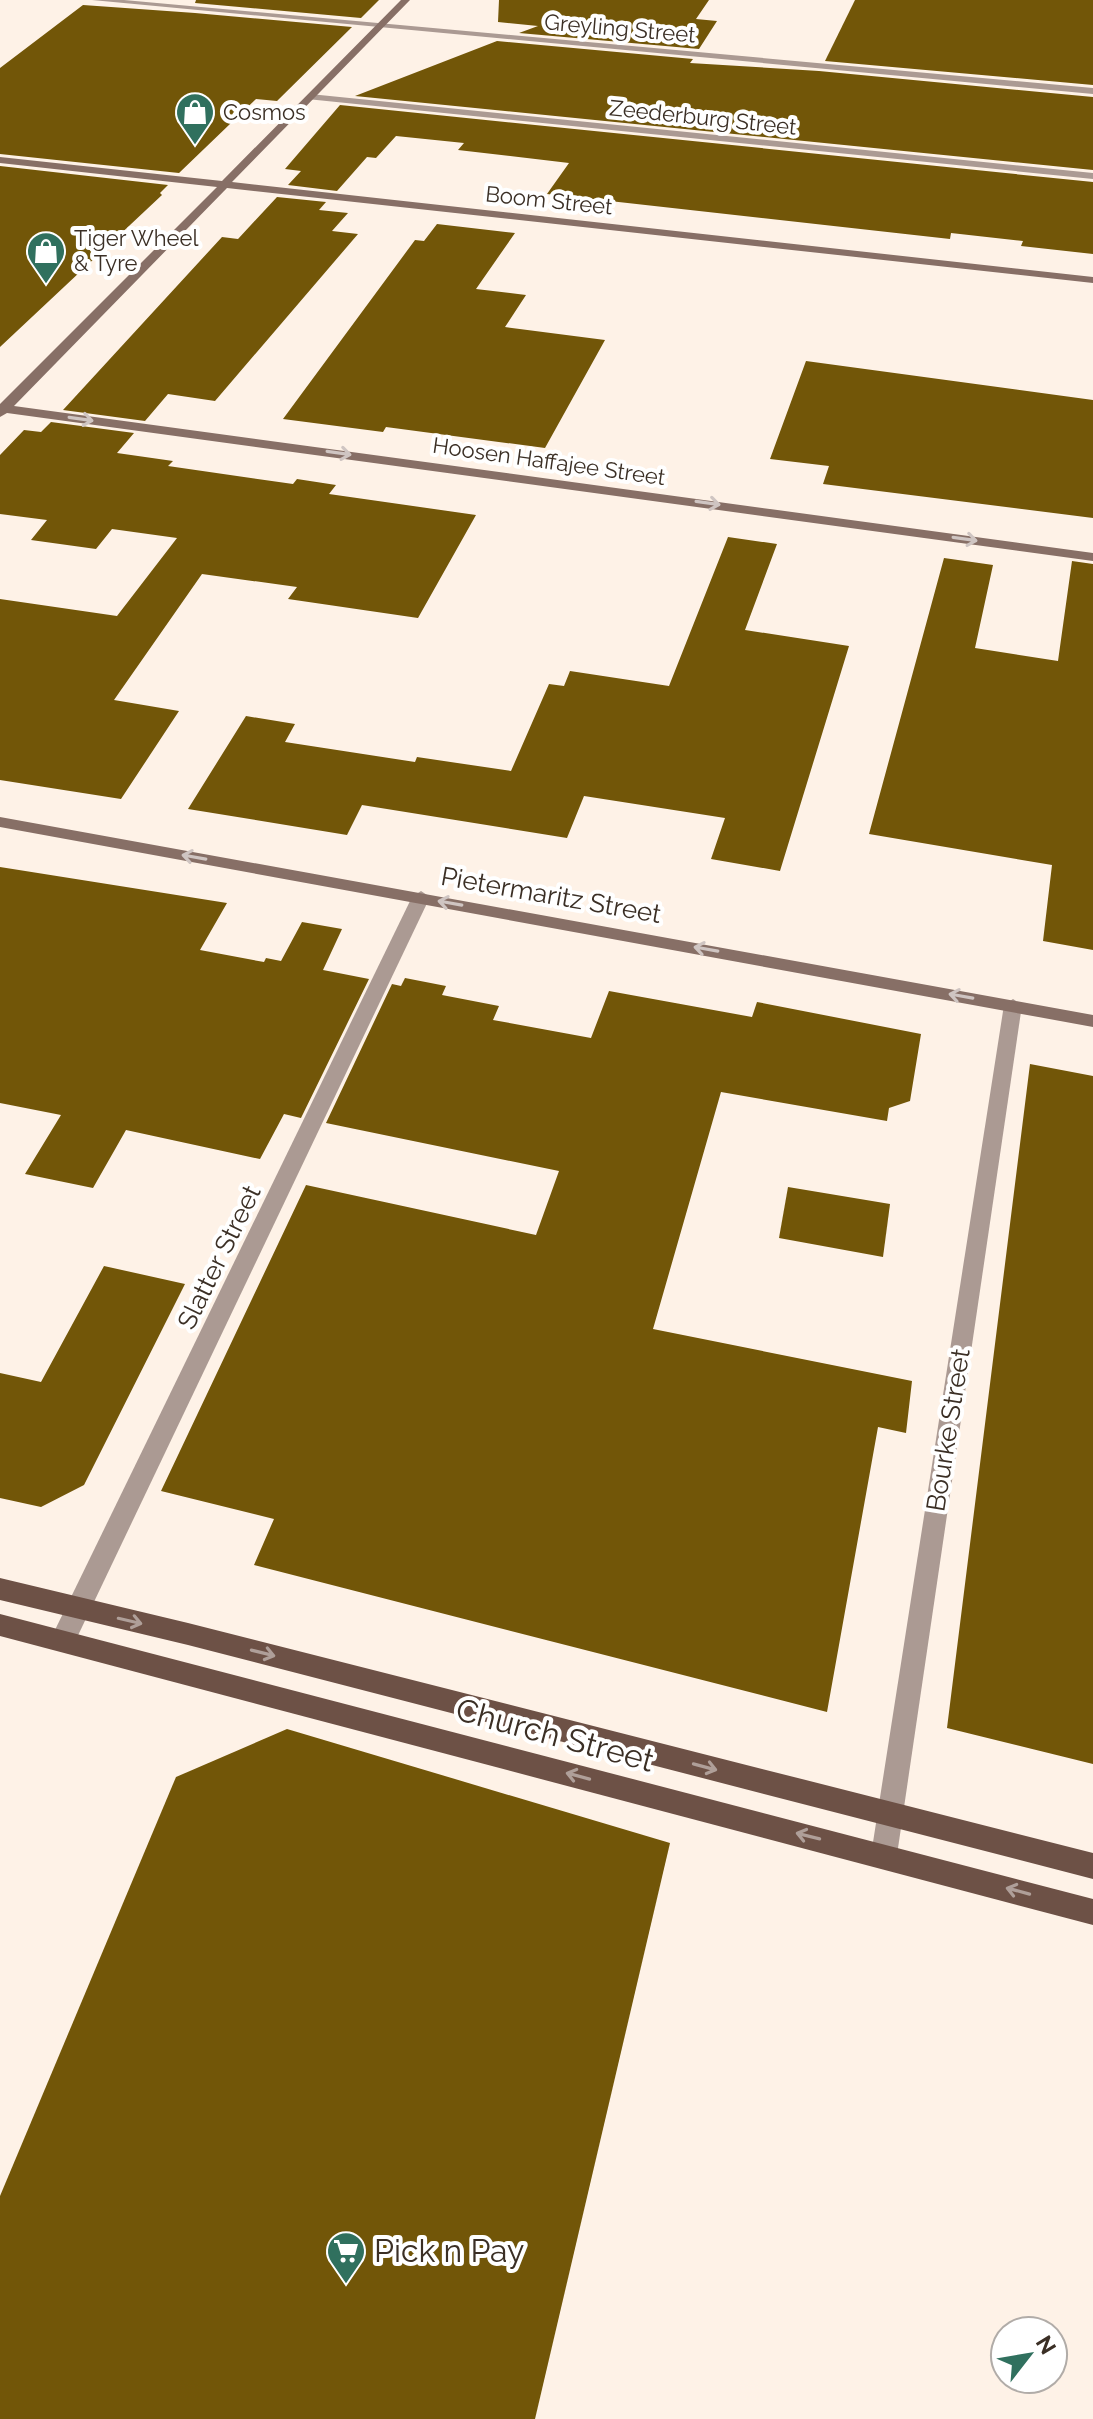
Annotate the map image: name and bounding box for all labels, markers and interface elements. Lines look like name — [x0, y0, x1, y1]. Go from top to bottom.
street label: Greyling Street — [543, 8, 697, 48]
shop icon: Cosmos — [174, 91, 216, 146]
street label: Zeederburg Street — [608, 94, 798, 140]
place label: Cosmos — [223, 99, 306, 125]
street label: Boom Street — [484, 180, 614, 220]
place label: Tiger Wheel & Tyre — [74, 225, 198, 276]
shop icon: Tiger Wheel & Tyre — [25, 230, 67, 285]
one-way arrow — [68, 412, 94, 427]
street label: Hoosen Haffajee Street — [431, 432, 667, 490]
one-way arrow — [325, 446, 352, 461]
one-way arrow — [694, 495, 721, 510]
one-way arrow — [952, 532, 978, 547]
one-way arrow — [182, 848, 207, 863]
street label: Pietermaritz Street — [439, 861, 664, 929]
one-way arrow — [438, 894, 463, 909]
one-way arrow — [693, 941, 719, 956]
one-way arrow — [949, 987, 975, 1002]
street label: Slatter Street — [171, 1180, 267, 1334]
street label: Bourke Street — [920, 1346, 976, 1514]
one-way arrow — [117, 1614, 143, 1629]
one-way arrow — [250, 1647, 276, 1662]
street label: Church Street — [452, 1690, 658, 1779]
one-way arrow — [691, 1760, 717, 1775]
one-way arrow — [565, 1768, 591, 1783]
one-way arrow — [795, 1828, 821, 1843]
one-way arrow — [1005, 1883, 1031, 1898]
supermarket icon: Pick n Pay — [325, 2230, 367, 2285]
place label: Pick n Pay — [374, 2232, 524, 2269]
north arrow — [989, 2315, 1069, 2395]
text: N — [1031, 2331, 1062, 2359]

